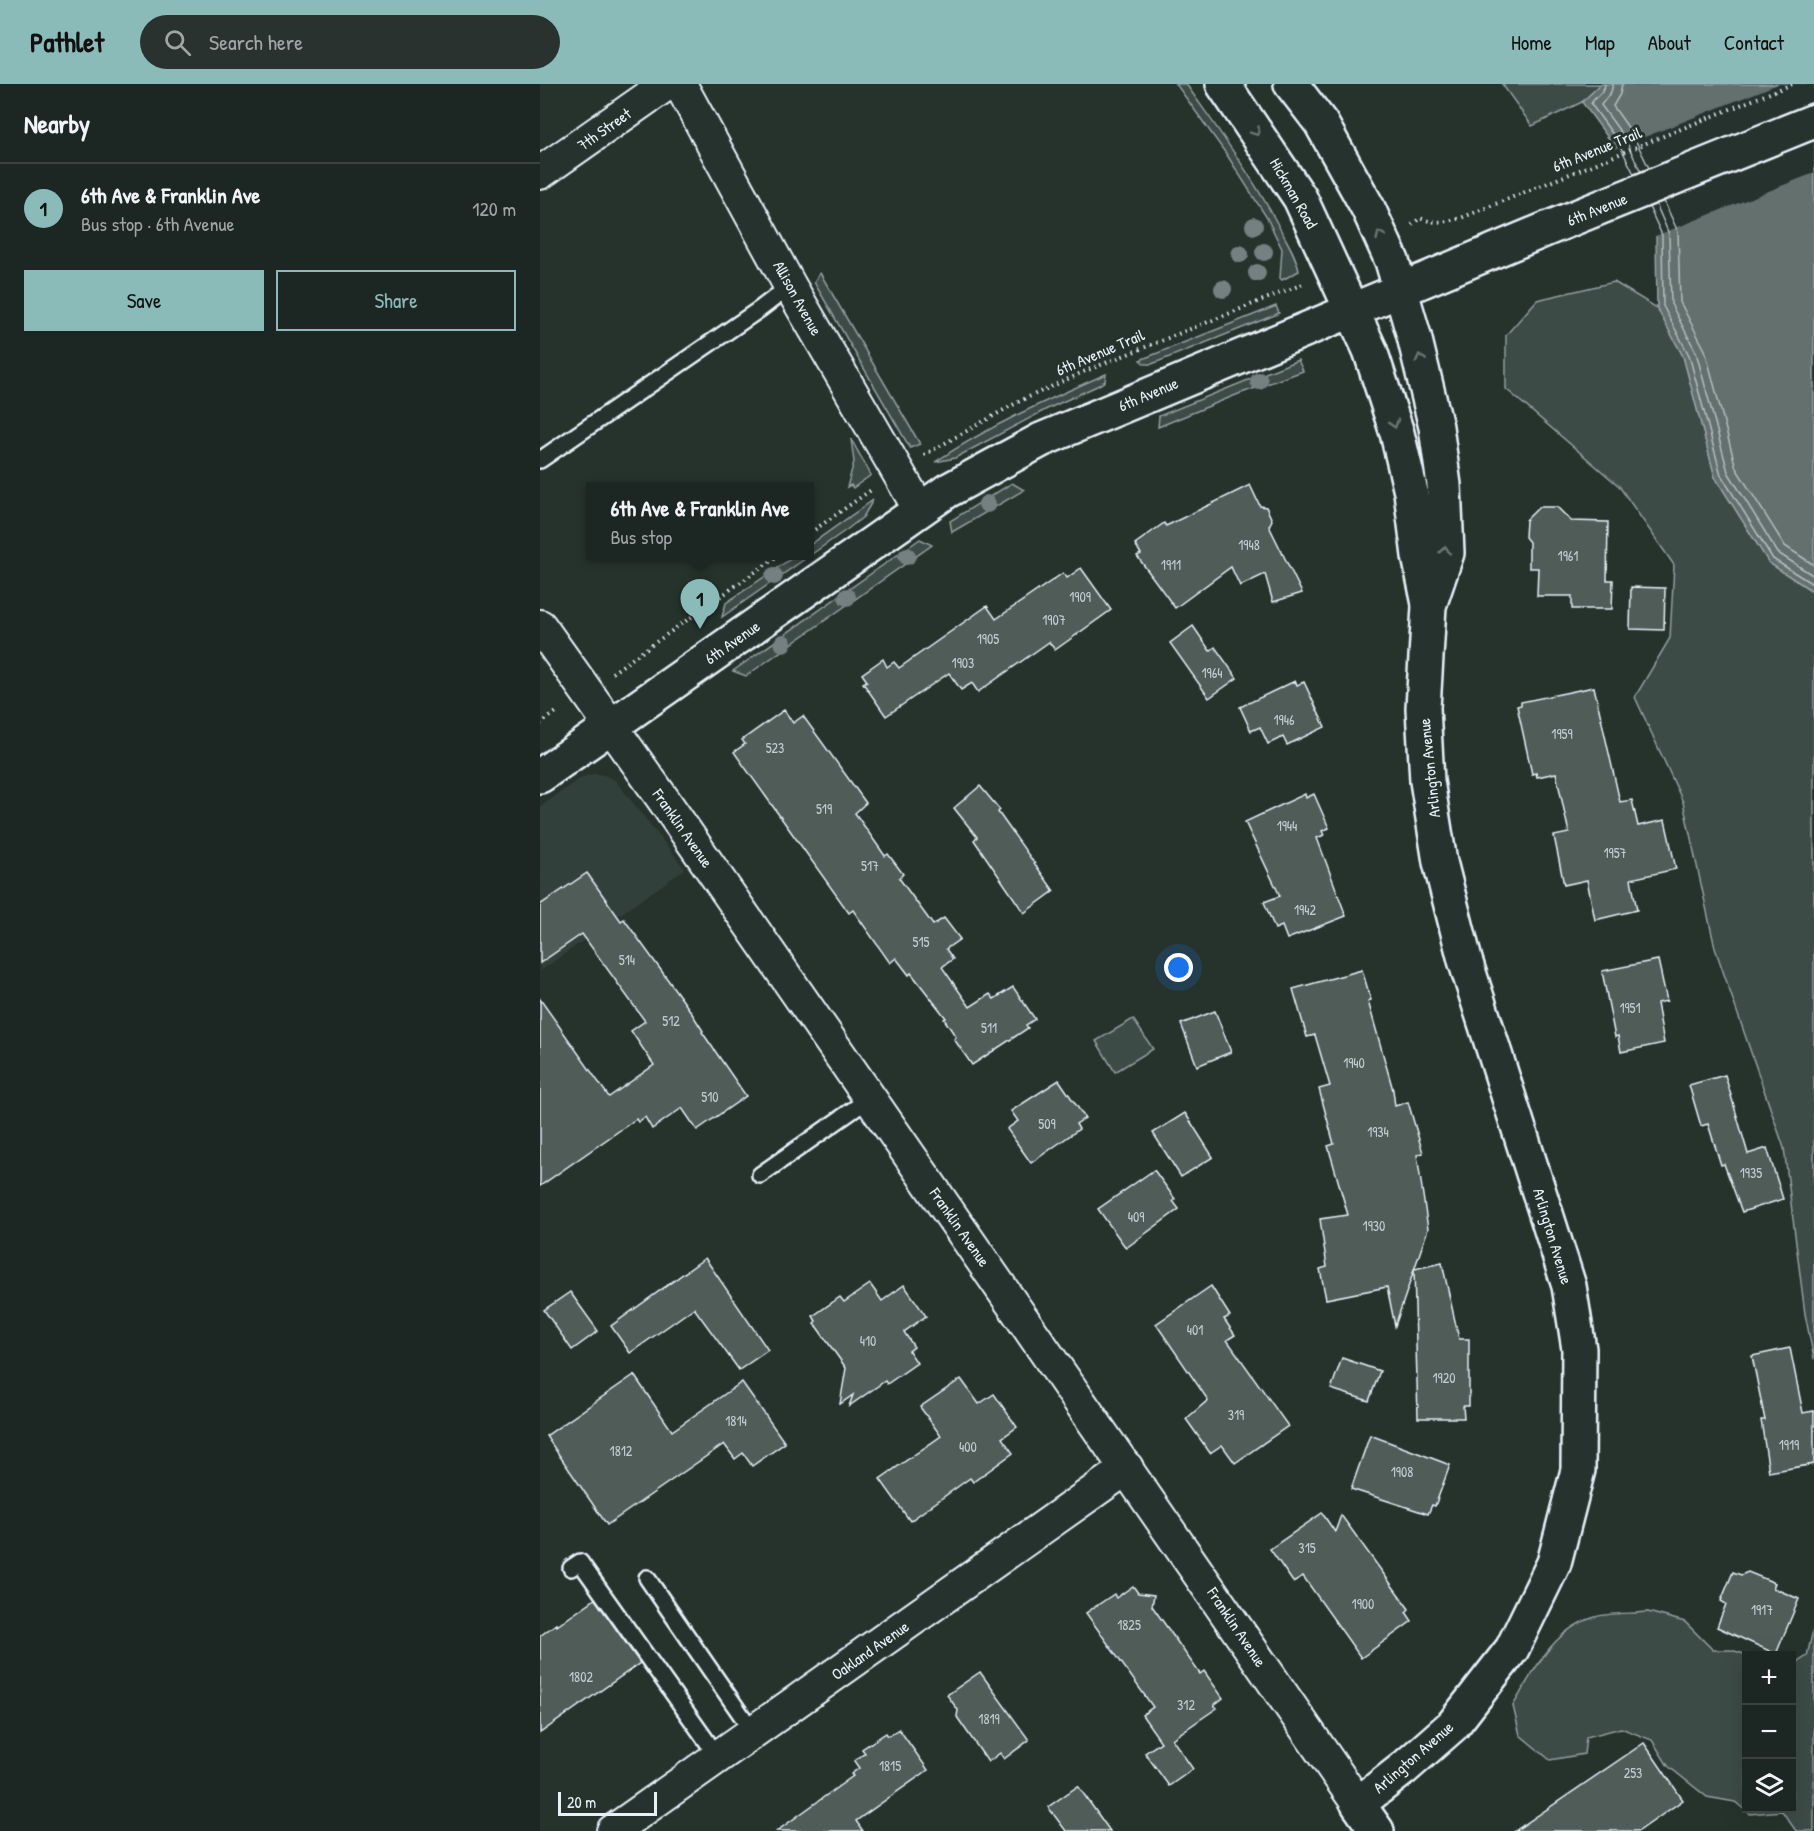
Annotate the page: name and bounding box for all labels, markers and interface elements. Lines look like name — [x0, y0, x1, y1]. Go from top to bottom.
search box — [140, 15, 560, 69]
text: Pathlet — [30, 23, 104, 61]
icon: search — [161, 26, 194, 59]
text: Search here — [209, 27, 303, 57]
text: Home — [1511, 28, 1552, 57]
text: Map — [1585, 28, 1615, 57]
text: About — [1648, 28, 1691, 57]
text: Contact — [1724, 28, 1784, 57]
street label: 7th Street — [573, 102, 636, 156]
text: Nearby — [24, 106, 90, 141]
street label: 6th Avenue Trail — [1549, 121, 1646, 177]
one-way arrow — [1249, 125, 1260, 136]
street label: Hickman Road — [1265, 154, 1323, 232]
text: 6th Ave & Franklin Ave — [81, 180, 260, 210]
street label: 6th Avenue — [1564, 187, 1631, 231]
text: 1 — [40, 195, 47, 222]
text: 120 m — [472, 195, 516, 222]
text: Bus stop · 6th Avenue — [81, 210, 234, 237]
one-way arrow — [1376, 231, 1388, 242]
street label: Allison Avenue — [768, 257, 828, 340]
button: Save — [24, 270, 264, 331]
button: Share — [276, 270, 516, 331]
street label: 6th Avenue Trail — [1052, 323, 1148, 381]
one-way arrow — [1414, 353, 1427, 363]
street label: 6th Avenue — [1115, 371, 1182, 416]
one-way arrow — [1387, 418, 1399, 429]
popup — [586, 482, 814, 560]
text: 6th Ave & Franklin Ave — [610, 493, 790, 523]
text: Bus stop — [610, 523, 672, 550]
house number: 1948 — [1238, 535, 1260, 554]
one-way arrow — [1438, 546, 1451, 555]
house number: 1961 — [1558, 546, 1578, 565]
house number: 1911 — [1161, 555, 1181, 574]
pin: 1 — [680, 580, 720, 629]
house number: 1909 — [1069, 587, 1091, 606]
house number: 1907 — [1042, 610, 1066, 629]
street label: 6th Avenue — [700, 615, 765, 669]
house number: 1905 — [977, 629, 999, 648]
house number: 1903 — [952, 653, 974, 672]
house number: 1964 — [1201, 663, 1223, 682]
house number: 1946 — [1273, 710, 1295, 729]
street label: Arlington Avenue — [1413, 717, 1445, 819]
house number: 1959 — [1551, 724, 1573, 743]
house number: 523 — [766, 738, 784, 757]
street label: Franklin Avenue — [647, 783, 719, 872]
house number: 519 — [816, 799, 832, 818]
house number: 1944 — [1277, 816, 1297, 835]
house number: 1957 — [1603, 843, 1627, 862]
house number: 517 — [861, 856, 879, 875]
house number: 1942 — [1294, 900, 1316, 919]
house number: 515 — [913, 932, 930, 951]
house number: 514 — [619, 950, 635, 969]
your location — [1164, 953, 1193, 982]
house number: 1951 — [1619, 998, 1641, 1017]
house number: 512 — [662, 1011, 680, 1030]
house number: 511 — [981, 1018, 997, 1037]
house number: 1940 — [1343, 1053, 1365, 1072]
house number: 510 — [701, 1087, 719, 1106]
house number: 509 — [1038, 1114, 1056, 1133]
house number: 1934 — [1367, 1122, 1389, 1141]
house number: 1935 — [1740, 1163, 1762, 1182]
street label: Franklin Avenue — [924, 1182, 996, 1271]
street label: Arlington Avenue — [1528, 1185, 1578, 1287]
house number: 409 — [1128, 1207, 1144, 1226]
house number: 1930 — [1363, 1216, 1385, 1235]
house number: 401 — [1187, 1320, 1203, 1339]
house number: 410 — [860, 1331, 876, 1350]
house number: 1920 — [1432, 1368, 1456, 1387]
house number: 319 — [1228, 1405, 1244, 1424]
house number: 1814 — [725, 1411, 747, 1430]
house number: 1919 — [1779, 1435, 1799, 1454]
house number: 400 — [959, 1437, 977, 1456]
house number: 1812 — [610, 1441, 633, 1460]
house number: 1908 — [1391, 1462, 1413, 1481]
house number: 315 — [1298, 1538, 1316, 1557]
street label: Franklin Avenue — [1202, 1582, 1272, 1672]
house number: 1900 — [1352, 1594, 1374, 1613]
house number: 1917 — [1751, 1600, 1773, 1619]
street label: Oakland Avenue — [827, 1615, 914, 1685]
house number: 1825 — [1117, 1615, 1141, 1634]
map controls — [1742, 1651, 1796, 1813]
button: + — [1742, 1651, 1796, 1705]
house number: 1802 — [569, 1667, 593, 1686]
house number: 312 — [1177, 1695, 1195, 1714]
button: − — [1742, 1705, 1796, 1759]
house number: 1819 — [978, 1709, 1000, 1728]
street label: Arlington Avenue — [1368, 1716, 1458, 1798]
house number: 1815 — [879, 1756, 901, 1775]
button: layers — [1742, 1759, 1796, 1813]
house number: 253 — [1624, 1763, 1642, 1782]
scale bar — [558, 1789, 657, 1816]
text: 20 m — [567, 1791, 596, 1813]

